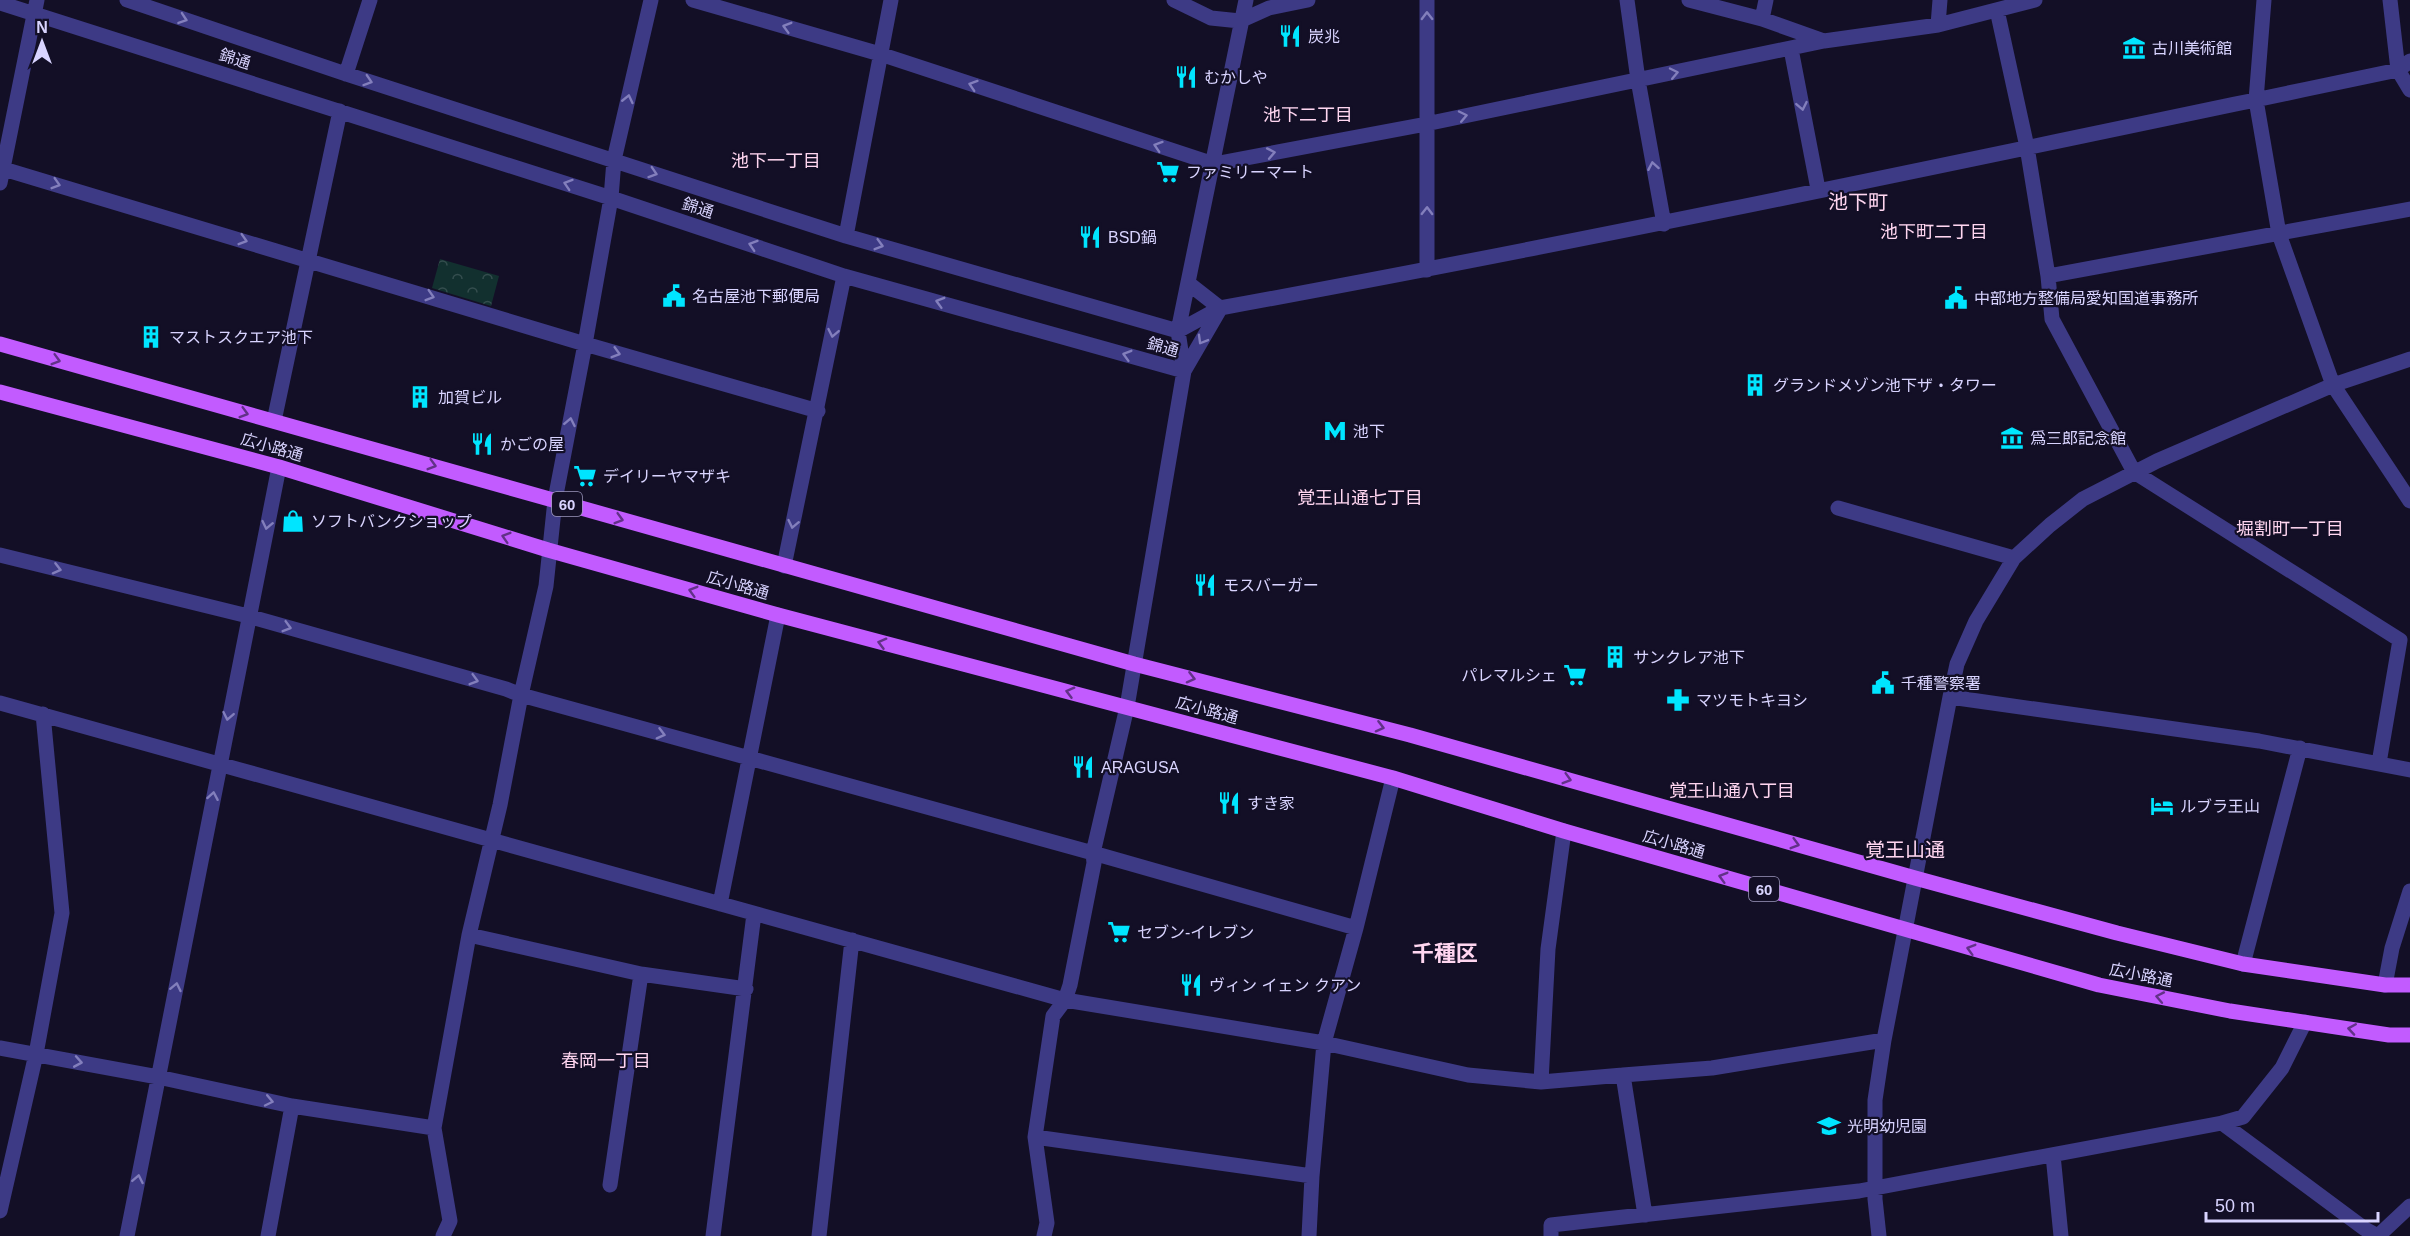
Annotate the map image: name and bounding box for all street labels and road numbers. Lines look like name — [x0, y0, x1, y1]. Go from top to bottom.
street label: 錦通 — [217, 46, 253, 72]
street label: 錦通 — [680, 195, 716, 221]
street label: 錦通 — [1145, 334, 1181, 360]
street label: 広小路通 — [239, 430, 305, 464]
road number: 60 — [552, 492, 582, 516]
street label: 広小路通 — [705, 568, 771, 602]
street label: 広小路通 — [1174, 694, 1240, 726]
street label: 広小路通 — [1641, 827, 1707, 861]
road number: 60 — [1749, 877, 1779, 901]
street label: 広小路通 — [2108, 961, 2174, 989]

